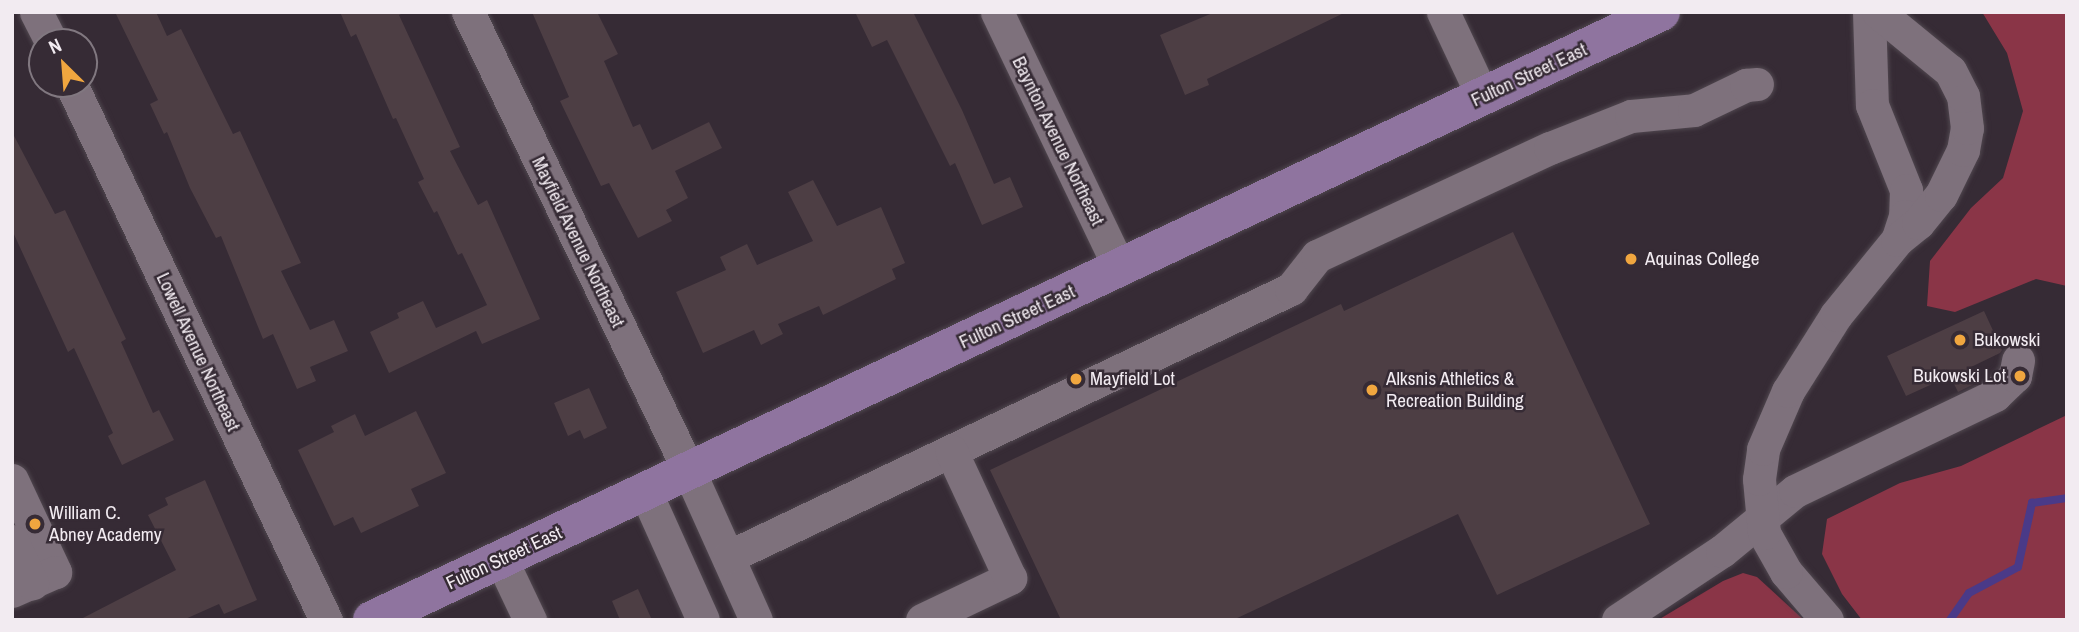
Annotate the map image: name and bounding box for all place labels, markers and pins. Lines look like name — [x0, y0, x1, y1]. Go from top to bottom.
place label: Aquinas College — [1645, 248, 1759, 270]
marker: Aquinas College — [1623, 251, 1639, 267]
place label: Bukowski — [1974, 329, 2041, 351]
marker: Bukowski — [1952, 332, 1968, 348]
place label: Bukowski Lot — [1913, 365, 2006, 387]
place label: Mayfield Lot — [1090, 368, 1175, 390]
place label: Alksnis Athletics & Recreation Building — [1386, 368, 1524, 412]
marker: Bukowski Lot — [2012, 368, 2028, 384]
marker: Mayfield Lot — [1068, 371, 1084, 387]
marker: Alksnis Athletics & Recreation Building — [1364, 382, 1380, 398]
place label: William C. Abney Academy — [49, 502, 162, 546]
marker: William C. Abney Academy — [27, 516, 43, 532]

